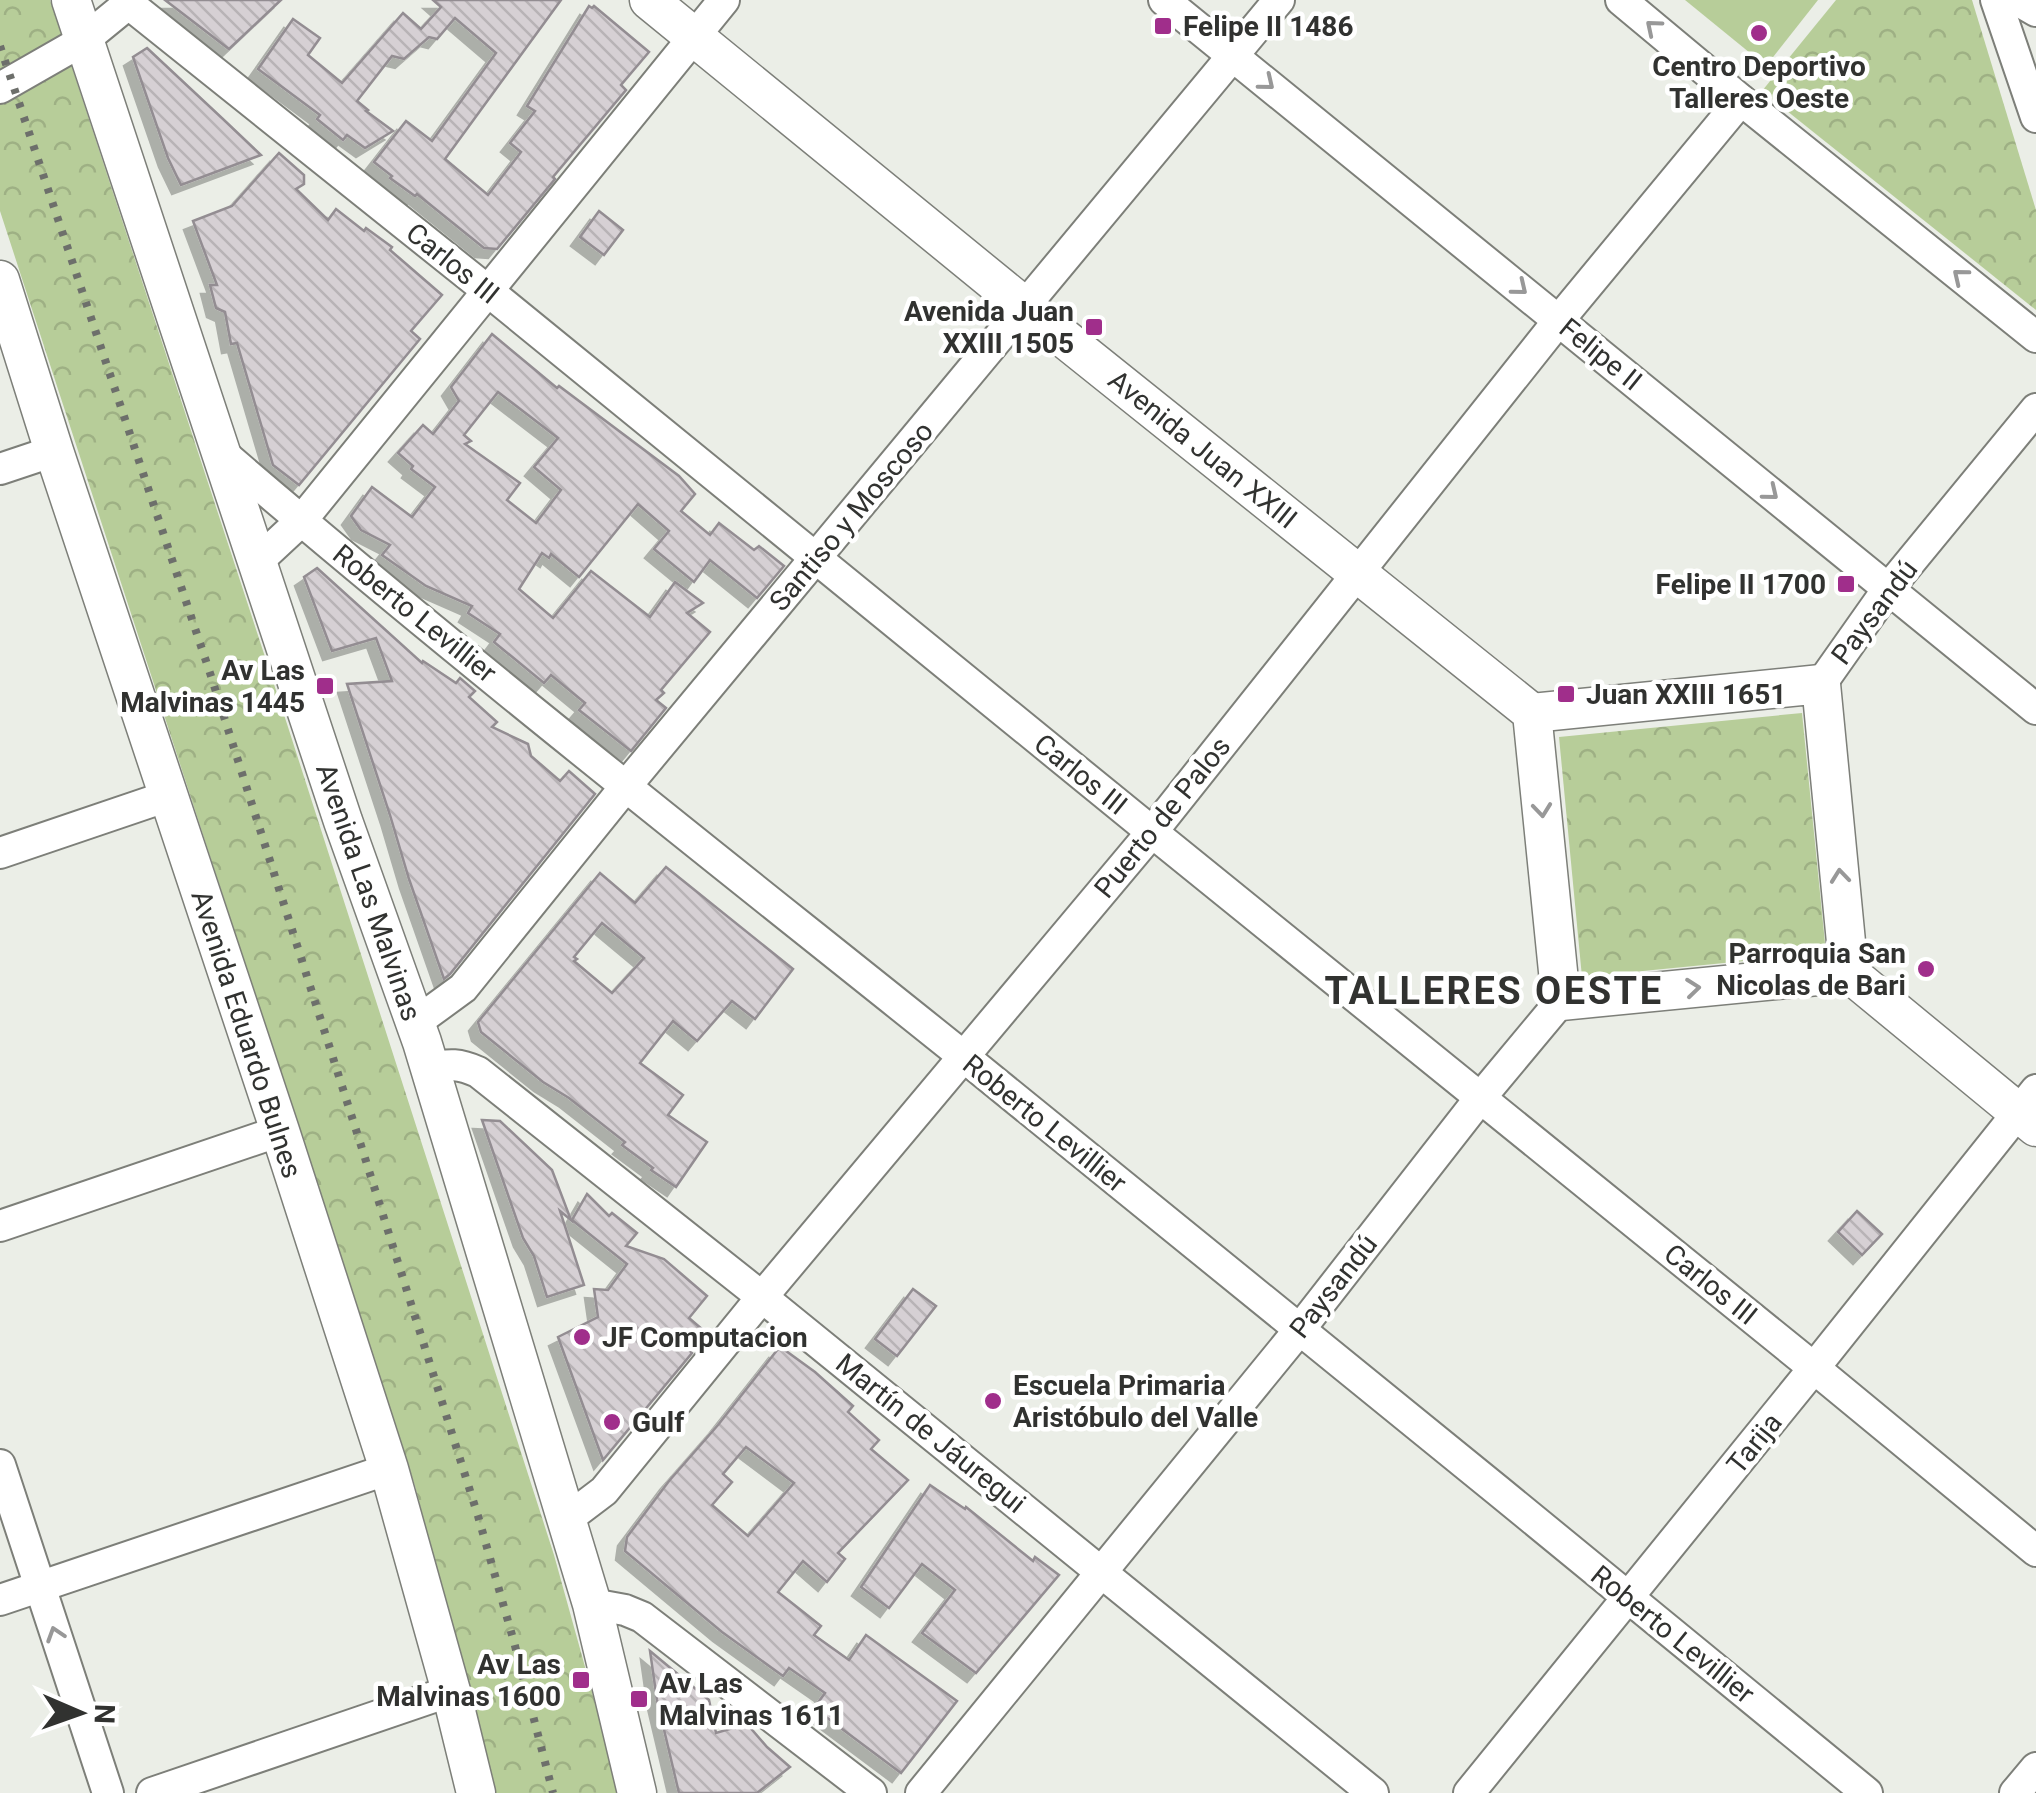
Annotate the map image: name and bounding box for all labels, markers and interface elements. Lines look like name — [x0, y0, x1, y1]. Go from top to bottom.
place label: Felipe II 1486 — [1183, 10, 1353, 43]
marker: Felipe II 1486 — [1152, 15, 1174, 37]
one-way arrow — [1647, 21, 1665, 39]
marker: Centro Deportivo Talleres Oeste — [1748, 22, 1770, 44]
place label: Centro Deportivo Talleres Oeste — [1652, 50, 1866, 115]
one-way arrow — [1256, 71, 1274, 89]
street label: Carlos III — [400, 216, 506, 311]
one-way arrow — [1953, 270, 1971, 288]
one-way arrow — [1508, 276, 1526, 294]
place label: Avenida Juan XXIII 1505 — [904, 295, 1074, 360]
street label: Felipe II — [1553, 311, 1649, 398]
marker: Avenida Juan XXIII 1505 — [1083, 316, 1105, 338]
street label: Avenida Juan XXIII — [1102, 363, 1303, 535]
street label: Santiso y Moscoso — [763, 415, 940, 618]
one-way arrow — [1760, 481, 1778, 499]
street label: Roberto Levillier — [326, 537, 503, 690]
street label: Paysandú — [1824, 554, 1924, 671]
place label: Felipe II 1700 — [1656, 568, 1826, 601]
marker: Felipe II 1700 — [1835, 573, 1857, 595]
place label: Av Las Malvinas 1445 — [120, 654, 305, 719]
marker: Av Las Malvinas 1445 — [314, 675, 336, 697]
place label: Juan XXIII 1651 — [1586, 678, 1786, 711]
marker: Juan XXIII 1651 — [1555, 683, 1577, 705]
street label: Carlos III — [1028, 727, 1134, 822]
street label: Puerto de Palos — [1087, 730, 1237, 904]
street label: Avenida Las Malvinas — [309, 759, 428, 1025]
one-way arrow — [1531, 802, 1552, 818]
one-way arrow — [1829, 867, 1851, 883]
street label: Avenida Eduardo Bulnes — [184, 886, 309, 1182]
place label: Parroquia San Nicolas de Bari — [1716, 937, 1906, 1002]
marker: Parroquia San Nicolas de Bari — [1915, 958, 1937, 980]
district label: TALLERES OESTE — [1324, 969, 1664, 1013]
one-way arrow — [1685, 978, 1701, 1000]
street label: Roberto Levillier — [956, 1047, 1133, 1200]
street label: Paysandú — [1283, 1228, 1384, 1345]
street label: Carlos III — [1658, 1237, 1764, 1332]
place label: JF Computacion — [602, 1321, 808, 1354]
marker: JF Computacion — [571, 1326, 593, 1348]
street label: Martín de Jáuregui — [829, 1347, 1032, 1520]
place label: Escuela Primaria Aristóbulo del Valle — [1013, 1369, 1258, 1434]
marker: Escuela Primaria Aristóbulo del Valle — [982, 1390, 1004, 1412]
place label: Gulf — [632, 1406, 685, 1439]
street label: Tarija — [1720, 1406, 1789, 1480]
marker: Gulf — [601, 1411, 623, 1433]
street label: Roberto Levillier — [1584, 1558, 1761, 1711]
one-way arrow — [47, 1626, 67, 1643]
place label: Av Las Malvinas 1600 — [376, 1648, 561, 1713]
north arrow — [30, 1663, 130, 1763]
place label: Av Las Malvinas 1611 — [659, 1667, 844, 1732]
marker: Av Las Malvinas 1600 — [570, 1669, 592, 1691]
marker: Av Las Malvinas 1611 — [628, 1688, 650, 1710]
text: N — [88, 1703, 121, 1724]

